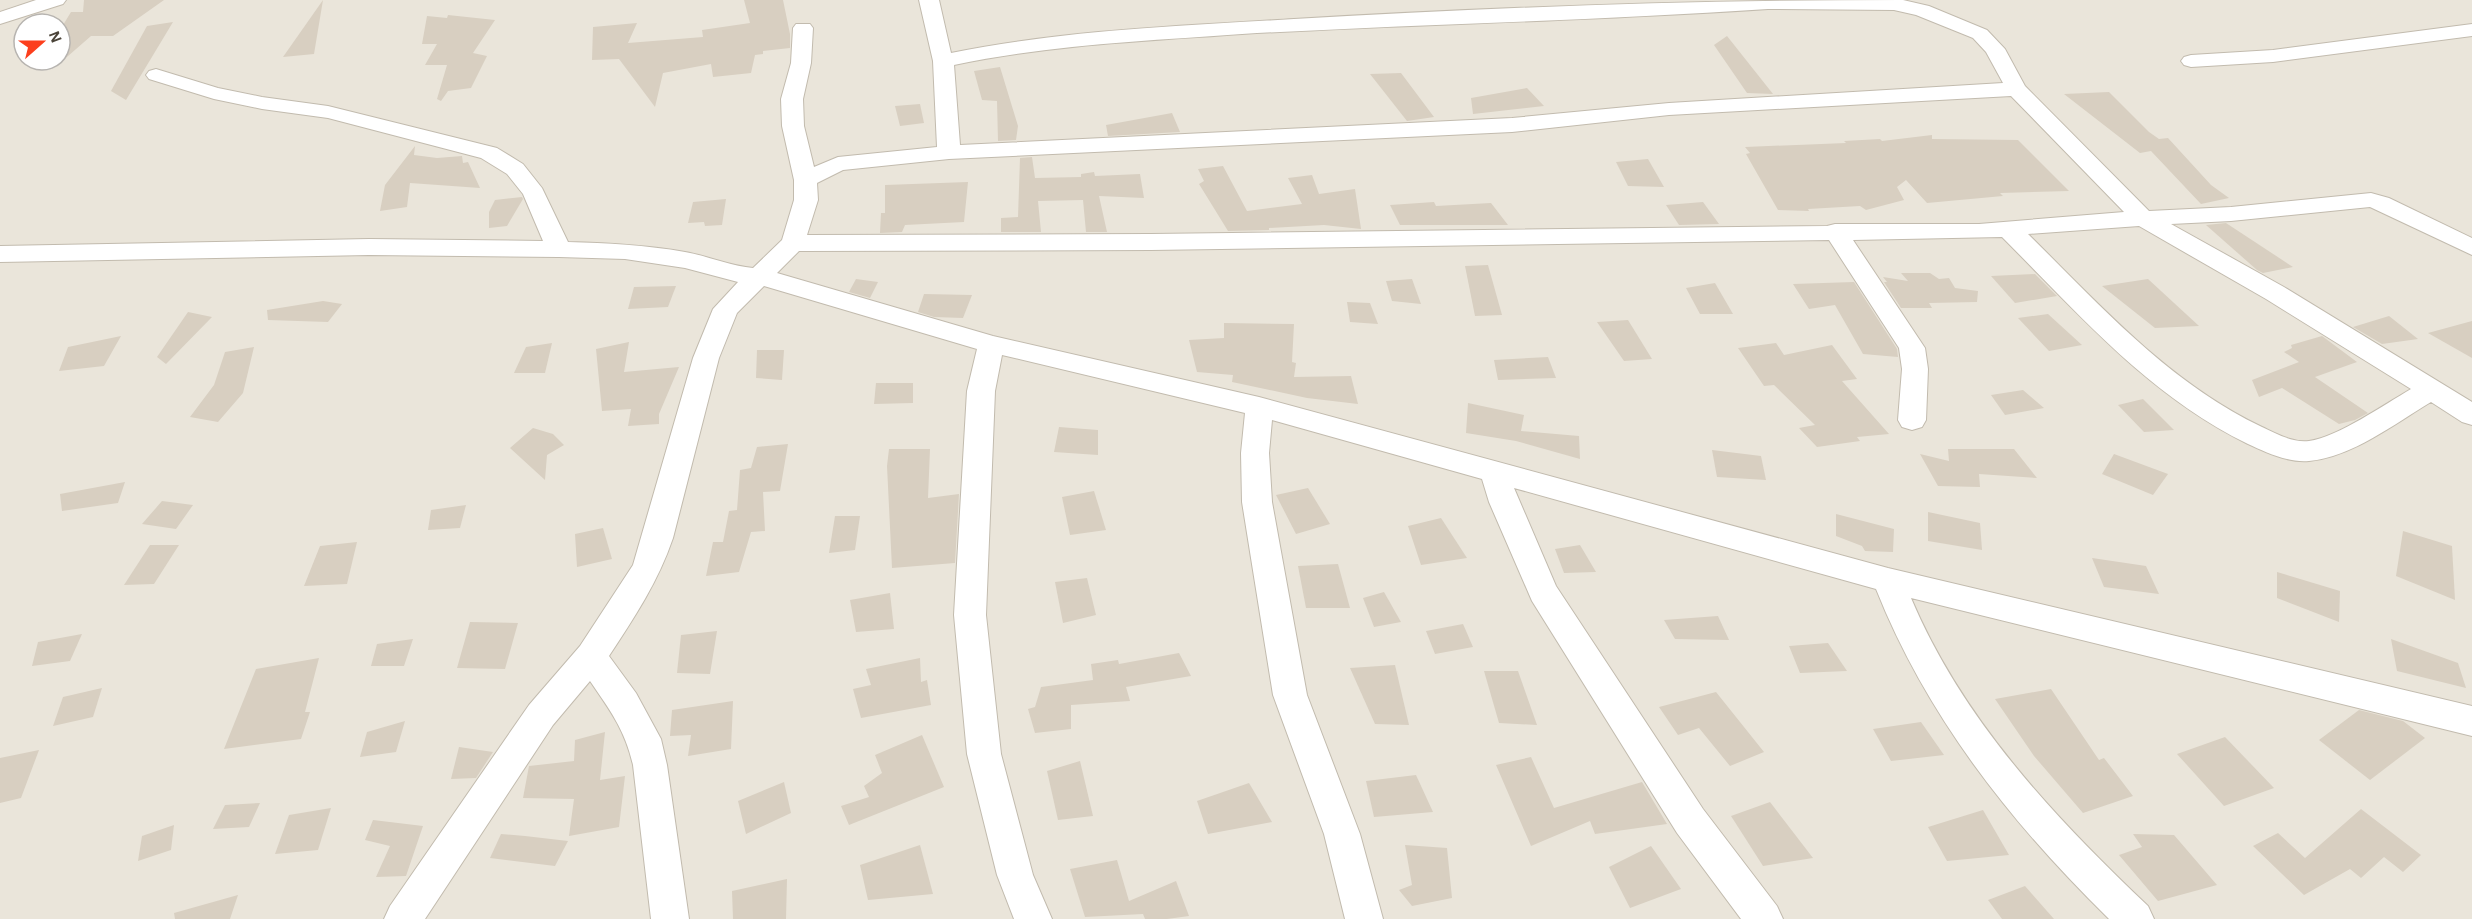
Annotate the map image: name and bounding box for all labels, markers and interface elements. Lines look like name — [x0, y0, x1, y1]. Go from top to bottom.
north arrow — [12, 12, 72, 72]
text: N — [46, 29, 65, 45]

